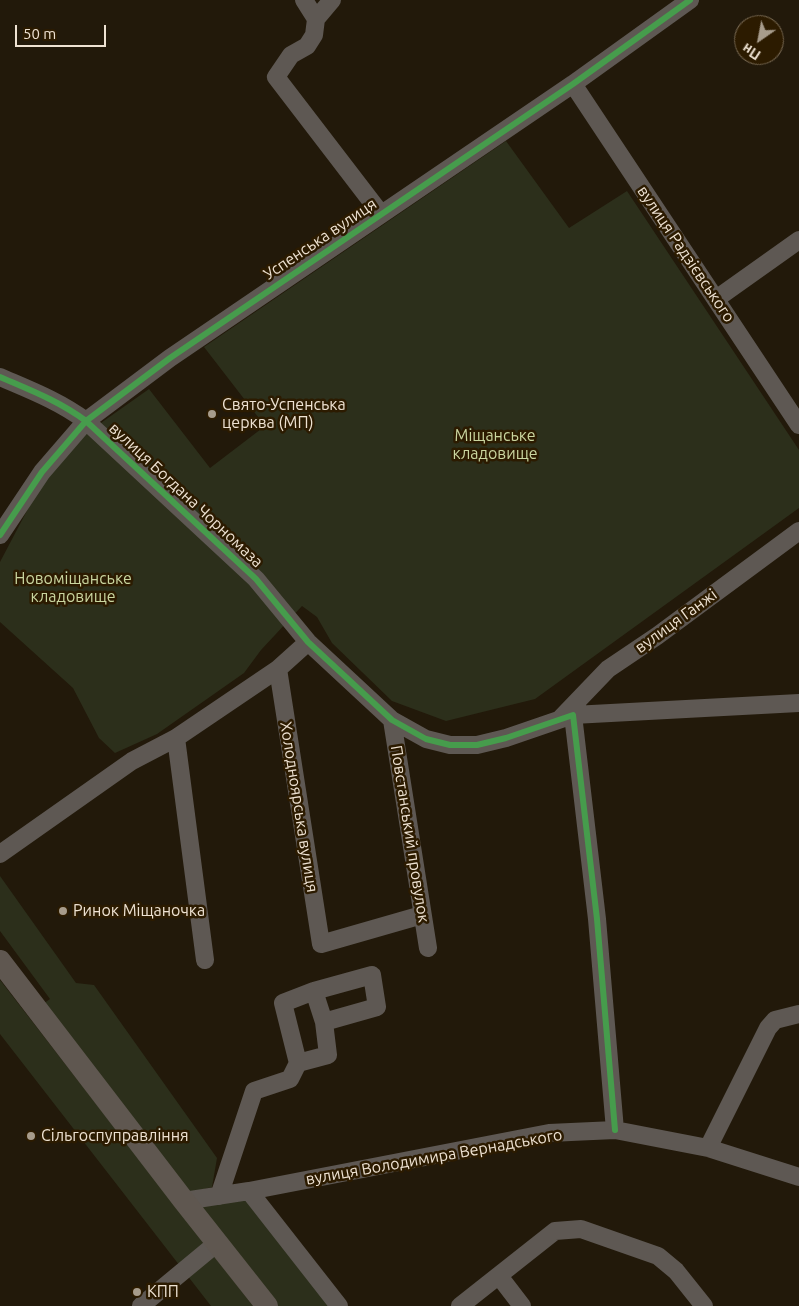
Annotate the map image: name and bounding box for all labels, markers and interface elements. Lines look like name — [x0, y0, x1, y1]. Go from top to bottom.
scale bar — [18, 15, 109, 47]
north arrow — [734, 15, 784, 65]
text: 50 m — [23, 25, 56, 42]
text: Пн — [739, 40, 763, 63]
street label: вулиця Радзієвського — [633, 182, 739, 326]
street label: Успенська вулиця — [260, 194, 380, 284]
place label: Свято-Успенська церква (МП) — [222, 395, 346, 433]
marker: Свято-Успенська церква (МП) — [206, 408, 218, 420]
street label: вулиця Богдана Чорномаза — [105, 419, 267, 571]
park label: Міщанське кладовище — [452, 426, 538, 464]
park label: Новоміщанське кладовище — [14, 569, 132, 607]
street label: вулиця Ганжі — [631, 585, 721, 657]
street label: Холодноярська вулиця — [276, 720, 322, 894]
street label: Повстанський провулок — [386, 744, 434, 924]
place label: Ринок Міщаночка — [73, 901, 205, 921]
marker: Ринок Міщаночка — [57, 905, 69, 917]
street label: вулиця Володимира Вернадського — [304, 1125, 564, 1189]
place label: Сільгоспуправління — [41, 1126, 189, 1146]
marker: Сільгоспуправління — [25, 1130, 37, 1142]
place label: КПП — [147, 1282, 179, 1302]
marker: КПП — [131, 1286, 143, 1298]

